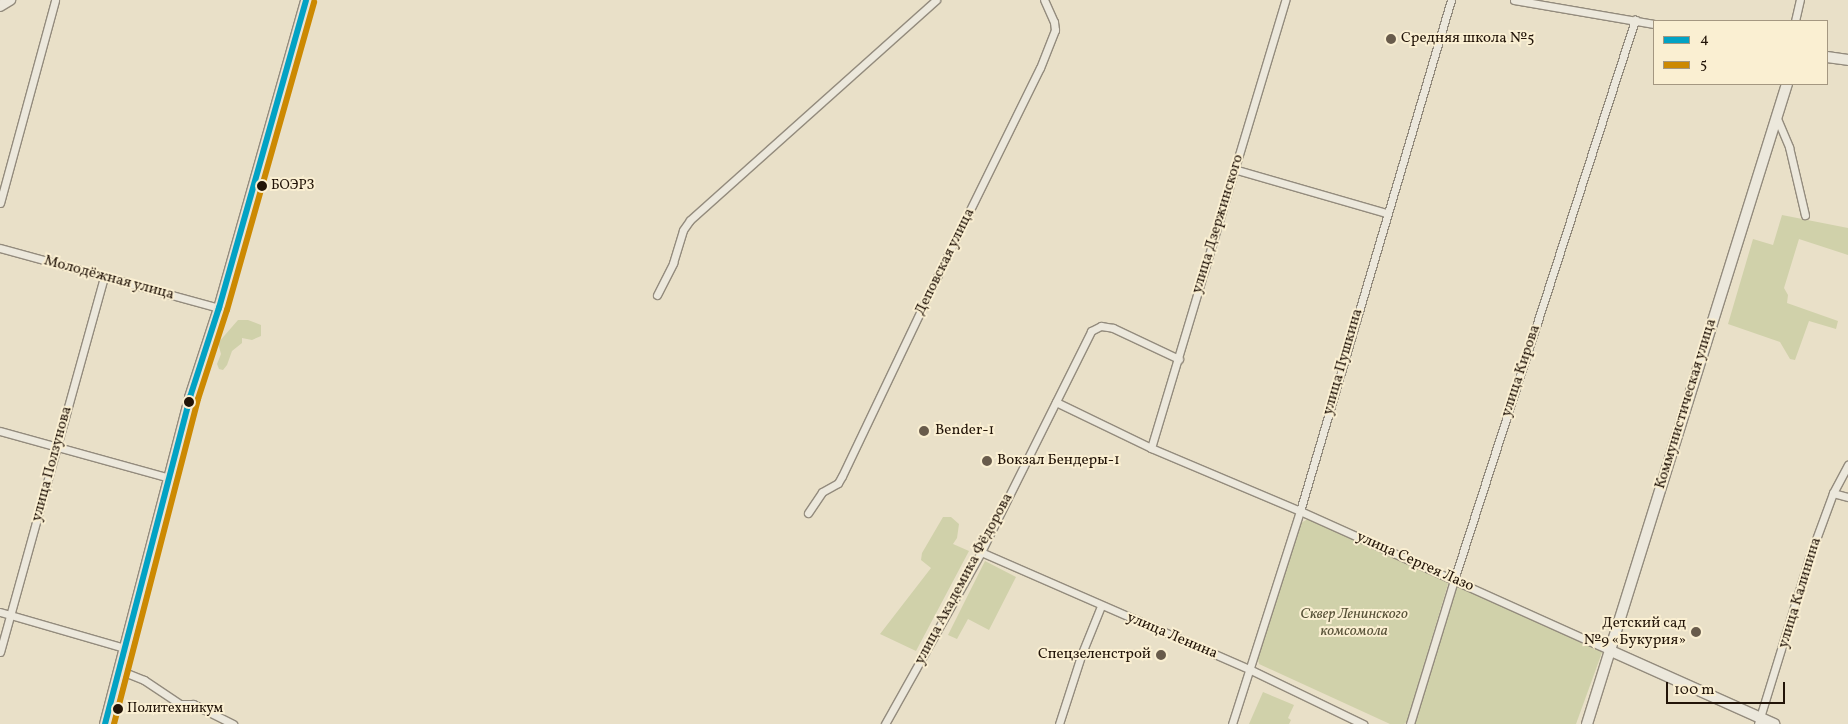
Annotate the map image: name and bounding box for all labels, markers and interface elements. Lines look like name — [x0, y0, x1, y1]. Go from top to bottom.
legend — [1653, 20, 1828, 85]
text: 4 — [1700, 29, 1709, 50]
place label: Средняя школа №5 — [1401, 30, 1534, 48]
marker: Средняя школа №5 — [1385, 33, 1397, 45]
text: 5 — [1700, 54, 1707, 75]
street label: улица Дзержинского — [1188, 152, 1248, 296]
place label: БОЭРЗ — [271, 178, 315, 194]
marker: БОЭРЗ — [257, 181, 267, 191]
street label: Деповская улица — [911, 205, 979, 319]
street label: Молодёжная улица — [42, 252, 176, 304]
street label: улица Пушкина — [1319, 307, 1367, 417]
street label: Коммунистическая улица — [1651, 317, 1721, 491]
street label: улица Кирова — [1498, 323, 1544, 419]
unlabelled marker — [184, 397, 194, 407]
street label: улица Ползунова — [28, 404, 76, 524]
place label: Bender-1 — [935, 422, 994, 440]
marker: Bender-1 — [917, 424, 931, 438]
place label: Вокзал Бендеры-1 — [997, 452, 1120, 470]
marker: Вокзал Бендеры-1 — [981, 455, 993, 467]
street label: улица Академика Фёдорова — [911, 490, 1017, 668]
street label: улица Сергея Лазо — [1353, 528, 1477, 596]
street label: улица Калинина — [1775, 536, 1825, 650]
park label: Сквер Ленинского комсомола — [1300, 605, 1408, 640]
street label: улица Ленина — [1124, 609, 1220, 663]
place label: Детский сад №9 «Букурия» — [1583, 614, 1686, 649]
marker: Детский сад №9 «Букурия» — [1690, 626, 1702, 638]
place label: Спецзеленстрой — [1038, 646, 1151, 664]
marker: Спецзеленстрой — [1155, 649, 1167, 661]
scale bar — [1668, 672, 1787, 704]
text: 100 m — [1674, 680, 1714, 701]
place label: Политехникум — [127, 701, 223, 717]
marker: Политехникум — [113, 704, 123, 714]

